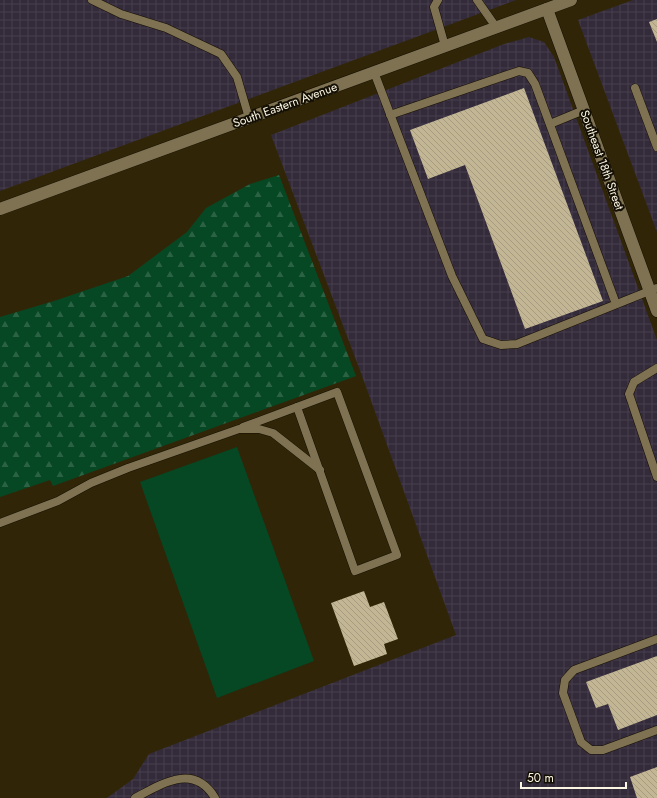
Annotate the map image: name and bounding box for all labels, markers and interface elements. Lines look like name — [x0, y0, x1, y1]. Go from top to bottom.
street label: South Eastern Avenue — [230, 78, 340, 132]
street label: Southeast 18th Street — [576, 107, 628, 213]
scale bar — [521, 764, 626, 790]
text: 50 m — [527, 769, 554, 787]

